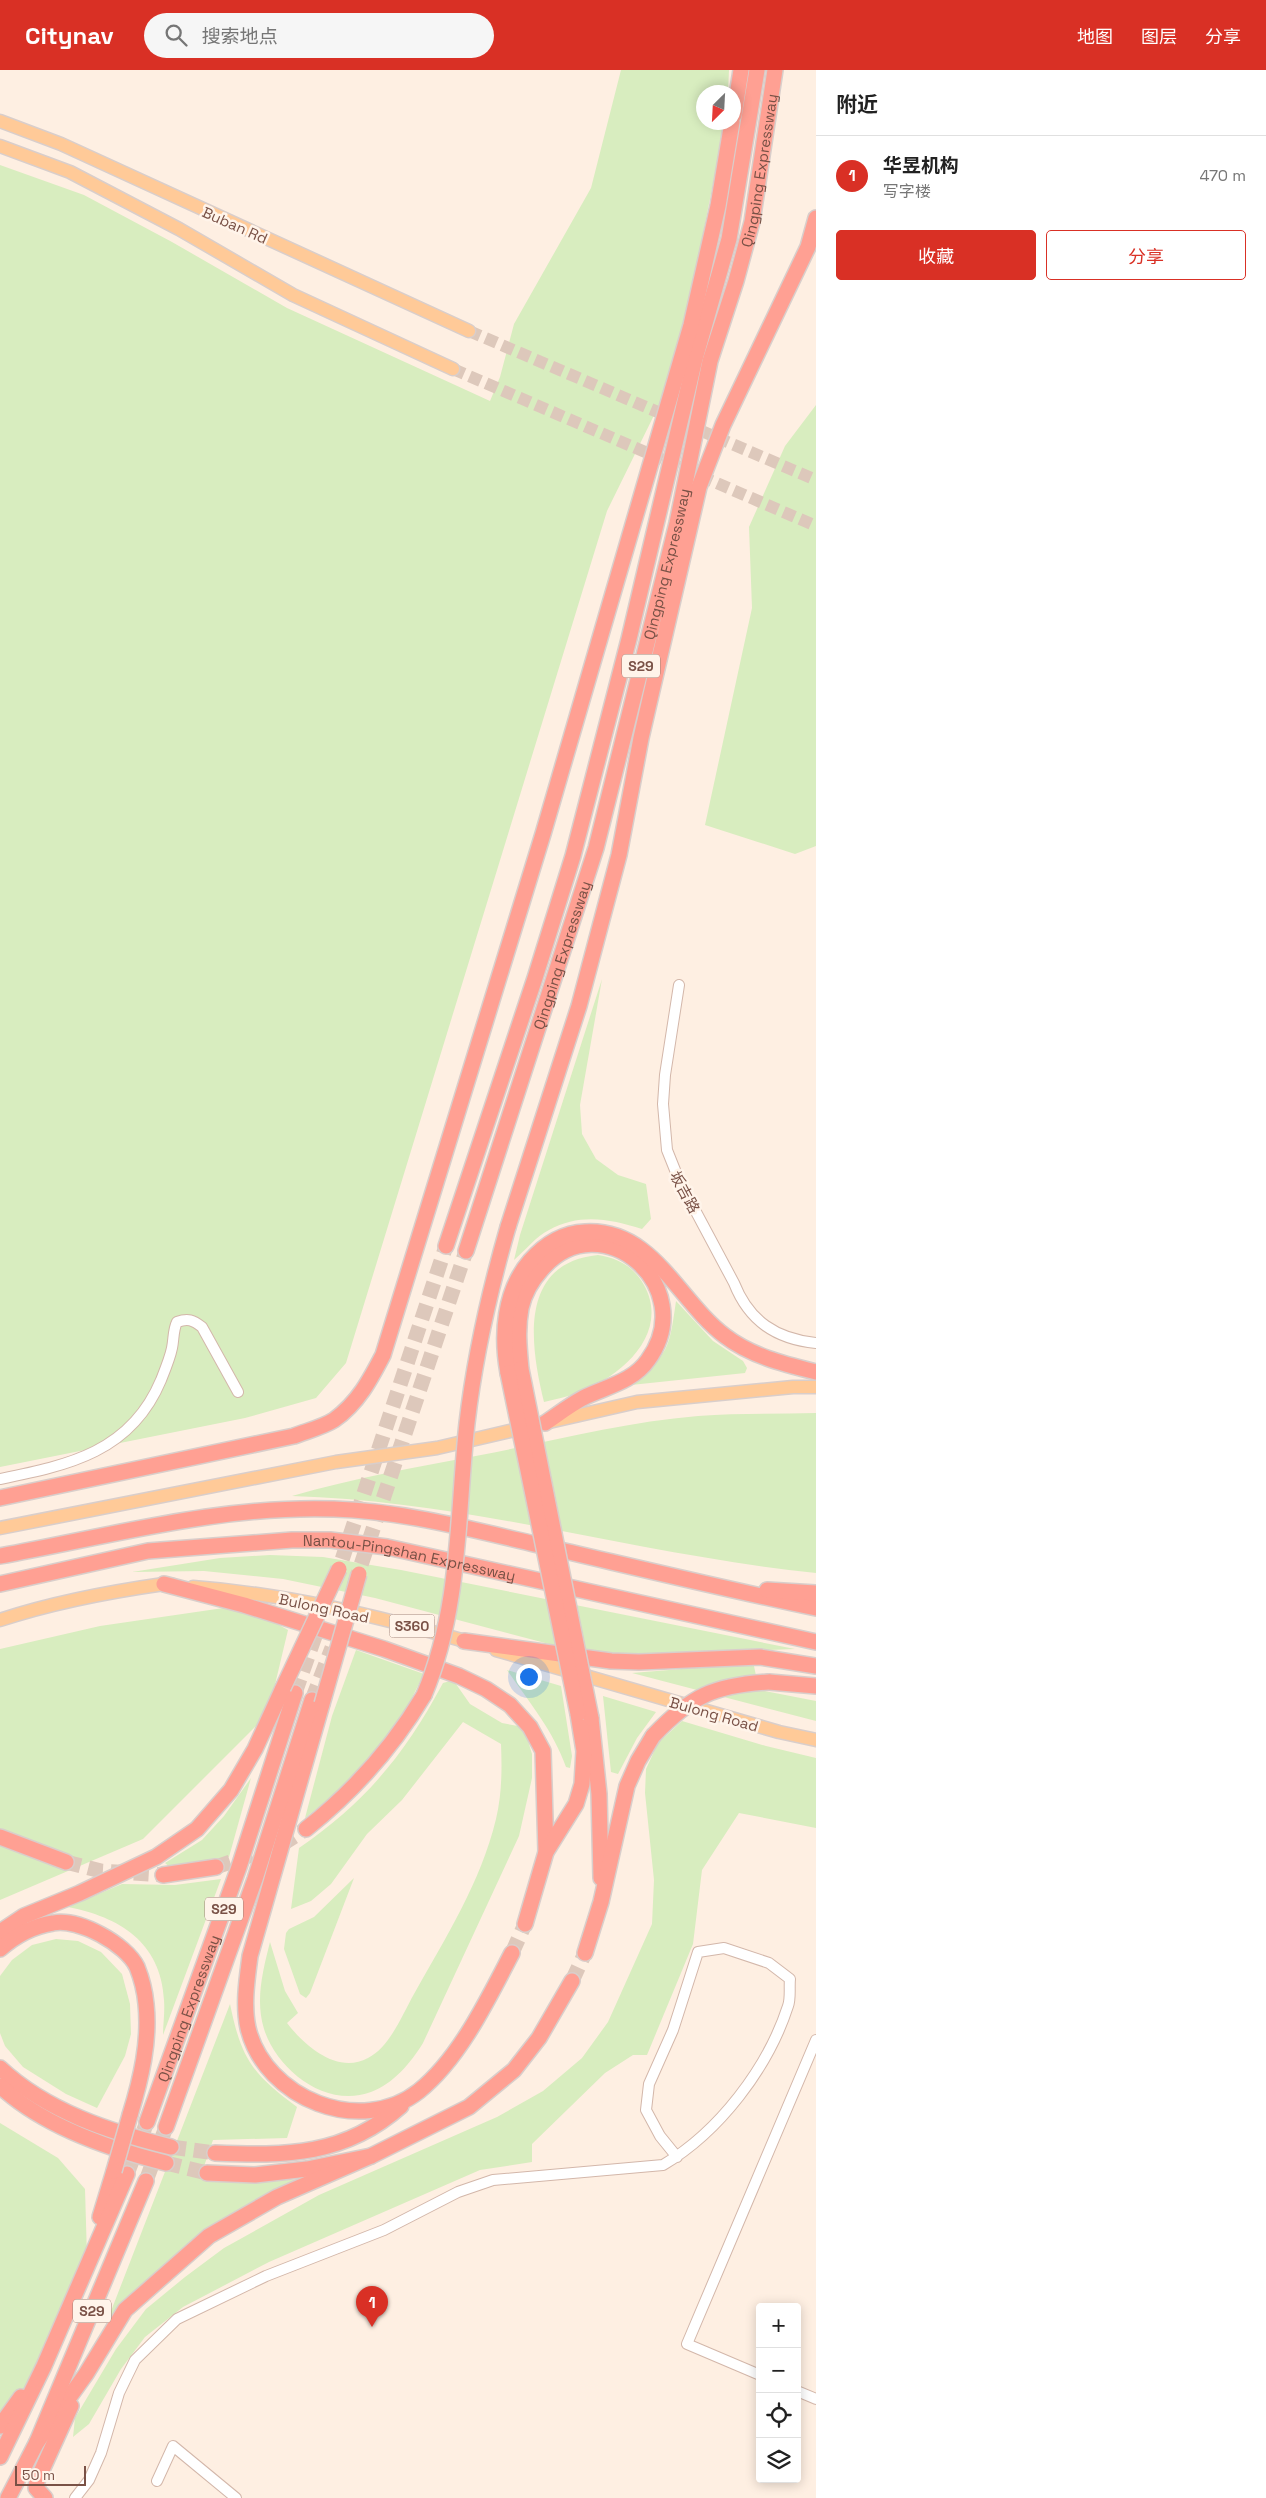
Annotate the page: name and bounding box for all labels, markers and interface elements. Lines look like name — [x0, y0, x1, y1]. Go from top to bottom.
search box — [144, 13, 494, 58]
text: Citynav — [25, 20, 114, 51]
icon: search — [162, 21, 190, 49]
text: 搜索地点 — [202, 24, 278, 49]
text: 地图 — [1077, 25, 1113, 48]
text: 图层 — [1141, 25, 1177, 48]
text: 分享 — [1205, 25, 1241, 48]
north arrow — [696, 85, 741, 130]
text: 附近 — [836, 91, 878, 118]
street label: Qingping Expressway — [736, 92, 781, 249]
text: 华昱机构 — [883, 153, 959, 178]
text: 1 — [848, 165, 856, 186]
text: 470 m — [1199, 165, 1246, 186]
text: 写字楼 — [883, 181, 931, 202]
street label: Buban Rd — [199, 202, 271, 248]
button: 收藏 — [836, 230, 1036, 280]
button: 分享 — [1046, 230, 1246, 280]
street label: Qingping Expressway — [639, 487, 693, 642]
road number: S29 — [622, 654, 660, 678]
street label: Qingping Expressway — [529, 878, 594, 1032]
street label: 坂吉路 — [666, 1168, 704, 1216]
street label: Nantou-Pingshan Expressway — [303, 1531, 518, 1585]
street label: Bulong Road — [277, 1589, 371, 1627]
road number: S360 — [390, 1614, 434, 1638]
your location — [516, 1664, 542, 1690]
street label: Bulong Road — [667, 1692, 761, 1736]
road number: S29 — [205, 1898, 243, 1920]
street label: Qingping Expressway — [153, 1932, 223, 2084]
pin: 1 — [356, 2286, 388, 2327]
road number: S29 — [73, 2300, 111, 2322]
map controls — [756, 2303, 801, 2483]
button: + — [756, 2303, 801, 2348]
button: − — [756, 2348, 801, 2393]
button: locate — [756, 2393, 801, 2438]
button: layers — [756, 2438, 801, 2483]
scale bar — [15, 2463, 86, 2486]
text: 50 m — [22, 2466, 55, 2484]

